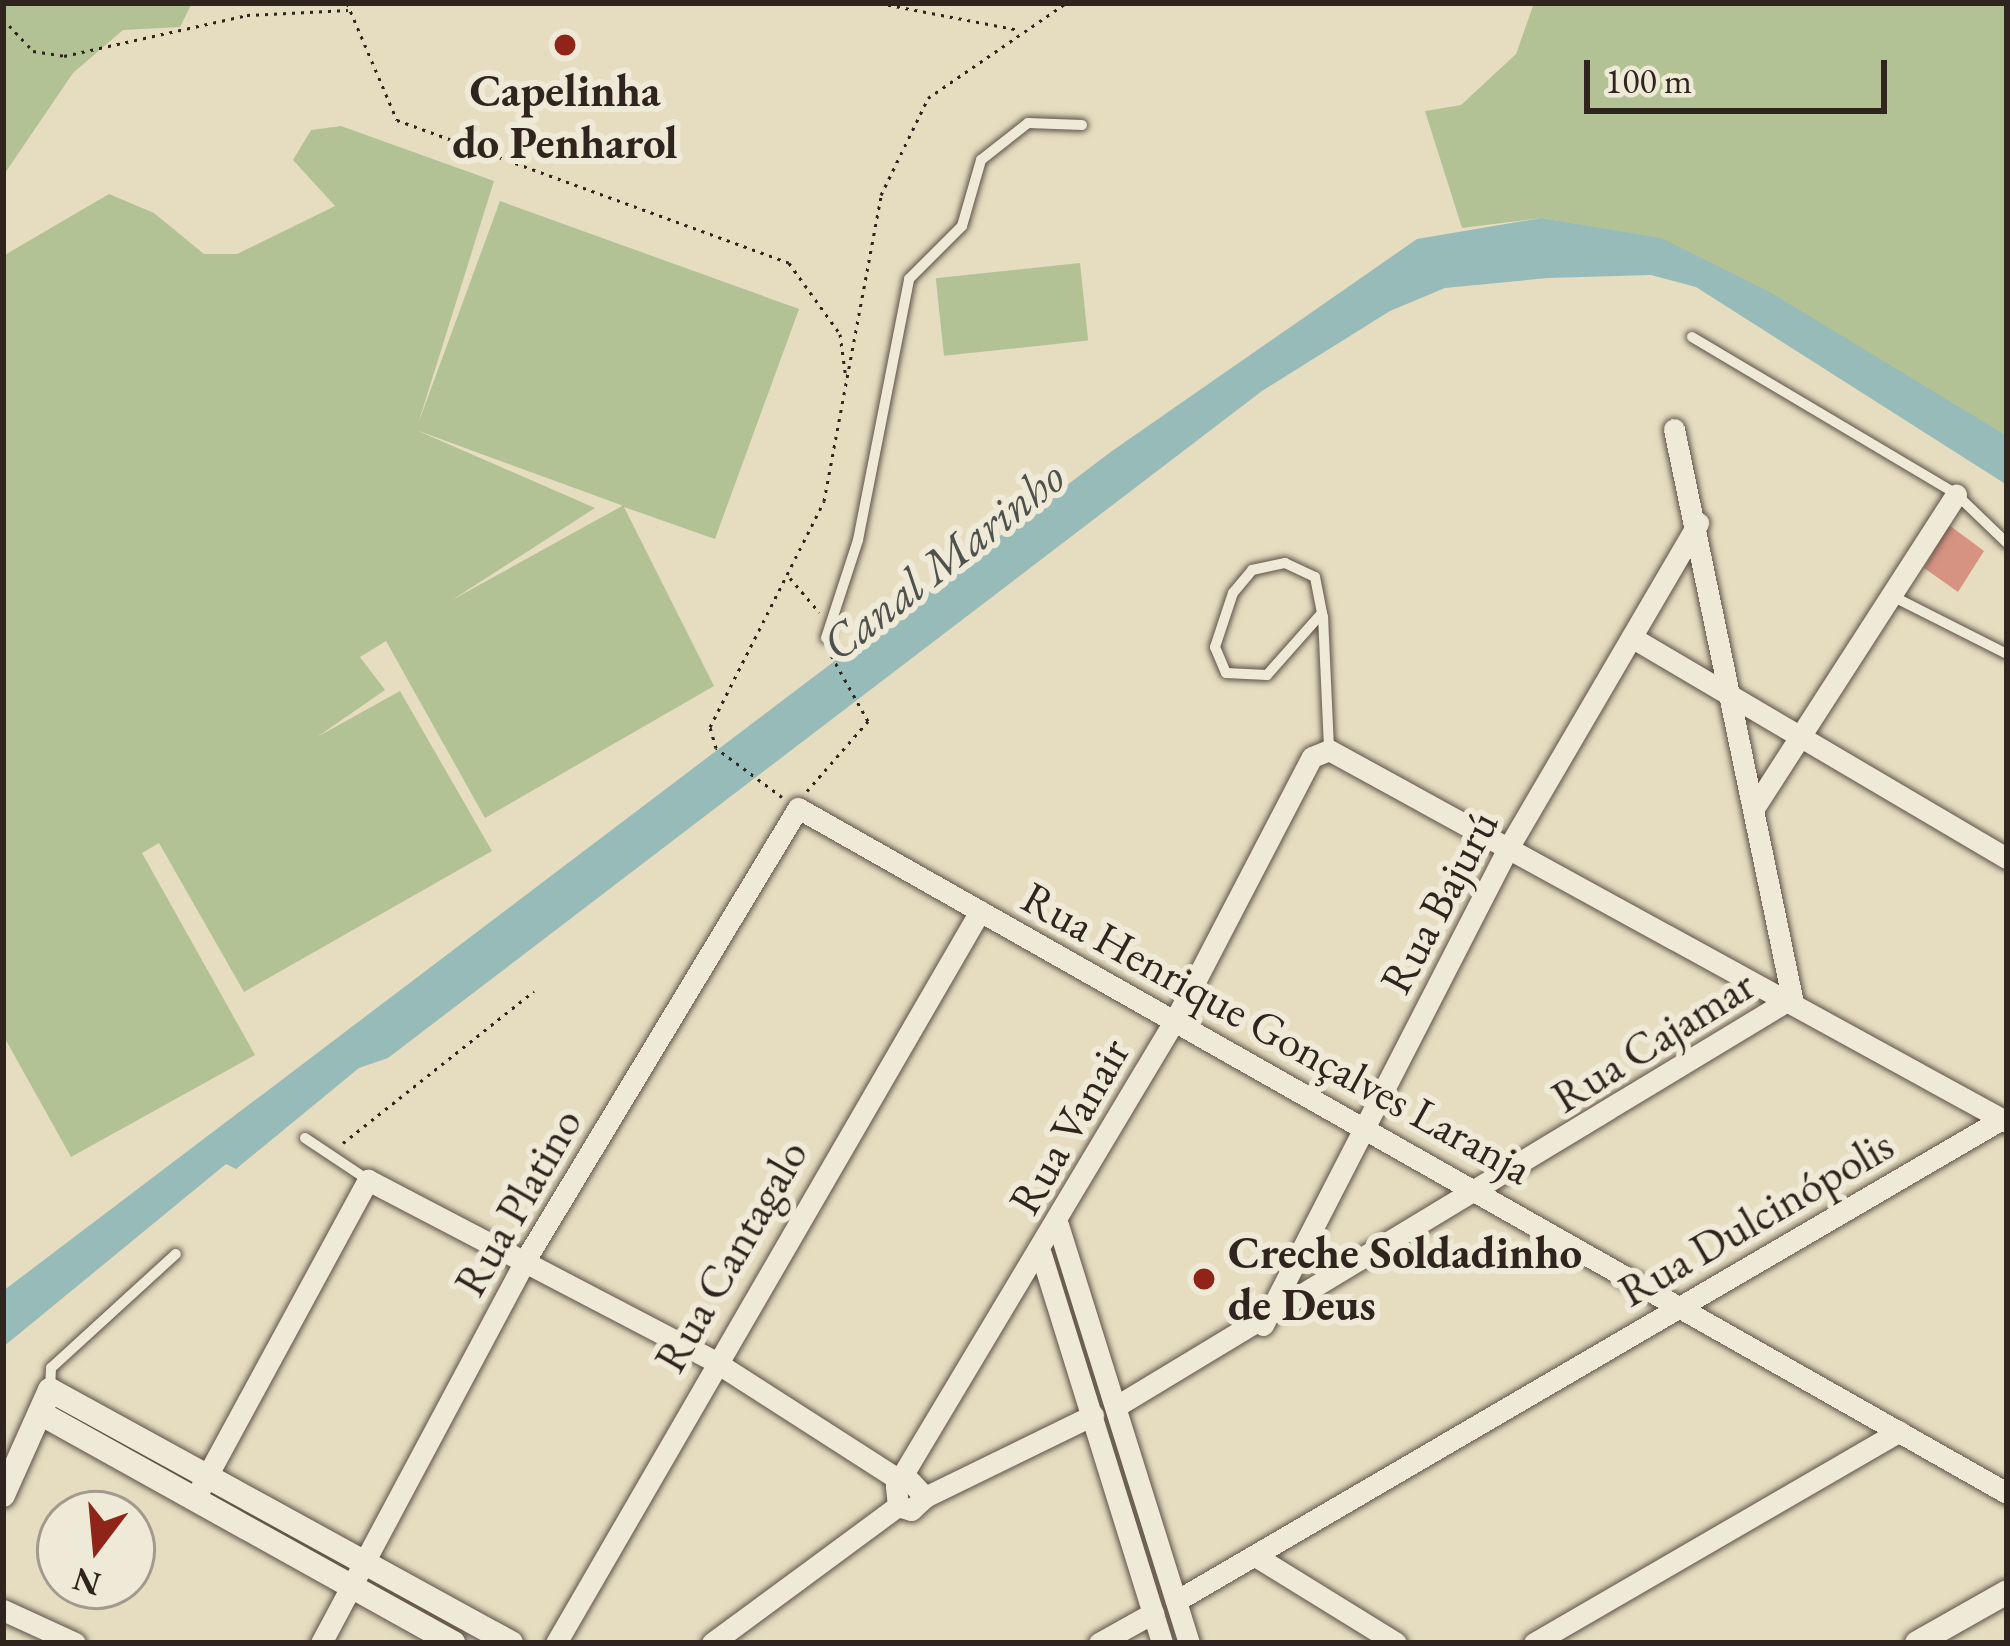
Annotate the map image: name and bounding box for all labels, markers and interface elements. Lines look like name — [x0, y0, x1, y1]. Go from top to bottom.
marker: Capelinha do Penharol — [552, 32, 578, 58]
scale bar — [1590, 36, 1893, 110]
text: 100 m — [1605, 57, 1692, 104]
place label: Capelinha do Penharol — [452, 64, 678, 170]
water label: Canal Marinho — [810, 447, 1076, 673]
street label: Rua Bajurú — [1368, 801, 1510, 1003]
street label: Rua Henrique Gonçalves Laranja — [1013, 870, 1541, 1196]
street label: Rua Cajamar — [1542, 958, 1764, 1124]
street label: Rua Vanair — [997, 1028, 1141, 1224]
street label: Rua Platino — [443, 1099, 593, 1305]
street label: Rua Dulcinópolis — [1609, 1118, 1903, 1318]
street label: Rua Cantagalo — [643, 1130, 819, 1382]
place label: Creche Soldadinho de Deus — [1228, 1226, 1582, 1332]
marker: Creche Soldadinho de Deus — [1191, 1266, 1217, 1292]
north arrow — [36, 1490, 156, 1610]
text: N — [68, 1558, 106, 1607]

